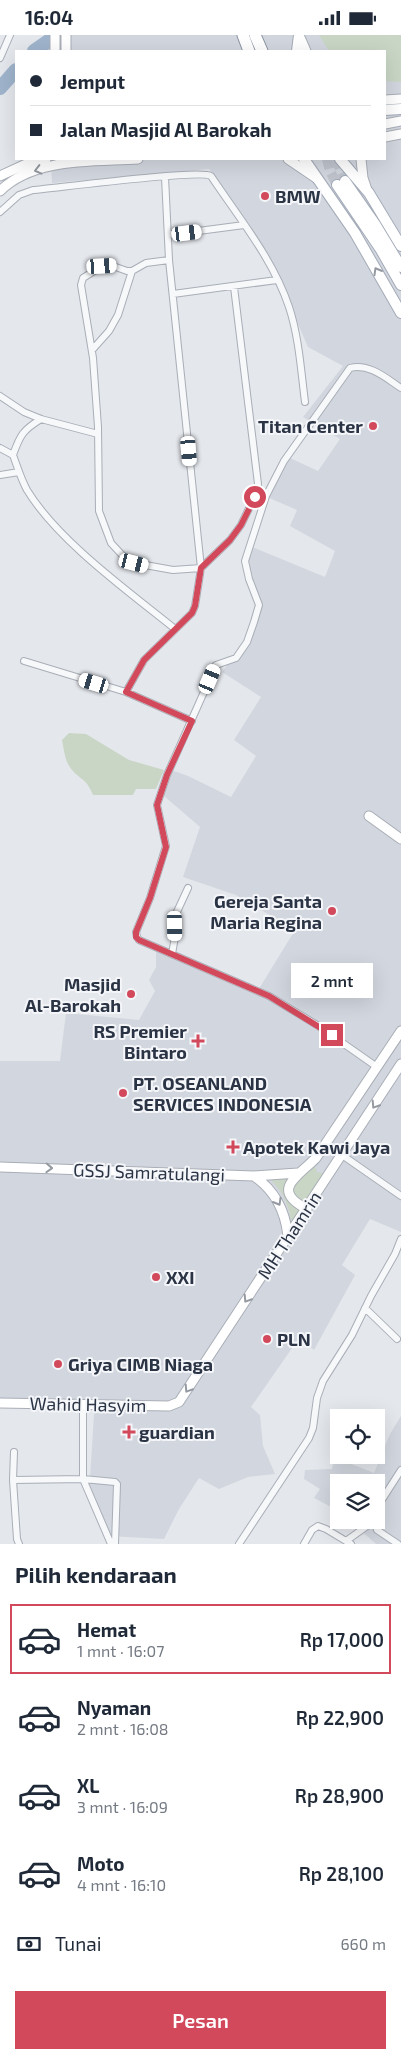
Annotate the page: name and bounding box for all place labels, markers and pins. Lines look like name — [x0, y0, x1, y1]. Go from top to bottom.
place label: BMW — [275, 185, 321, 207]
marker: BMW — [259, 190, 271, 202]
place label: Titan Center — [258, 415, 363, 437]
marker: Titan Center — [367, 420, 379, 432]
place label: Gereja Santa Maria Regina — [210, 890, 322, 933]
marker: Gereja Santa Maria Regina — [326, 905, 338, 917]
place label: Masjid Al-Barokah — [25, 973, 121, 1016]
marker: Masjid Al-Barokah — [125, 988, 137, 1000]
place label: RS Premier Bintaro — [93, 1020, 187, 1063]
marker: RS Premier Bintaro — [191, 1034, 205, 1048]
place label: PT. OSEANLAND SERVICES INDONESIA — [133, 1072, 312, 1115]
marker: PT. OSEANLAND SERVICES INDONESIA — [117, 1087, 129, 1099]
place label: Apotek Kawi Jaya — [243, 1136, 390, 1158]
marker: Apotek Kawi Jaya — [227, 1141, 239, 1153]
place label: XXI — [166, 1266, 194, 1288]
marker: XXI — [150, 1271, 162, 1283]
place label: PLN — [277, 1328, 311, 1350]
marker: PLN — [261, 1333, 273, 1345]
place label: Griya CIMB Niaga — [68, 1353, 213, 1375]
marker: Griya CIMB Niaga — [52, 1358, 64, 1370]
place label: guardian — [139, 1421, 215, 1443]
marker: guardian — [123, 1426, 135, 1438]

